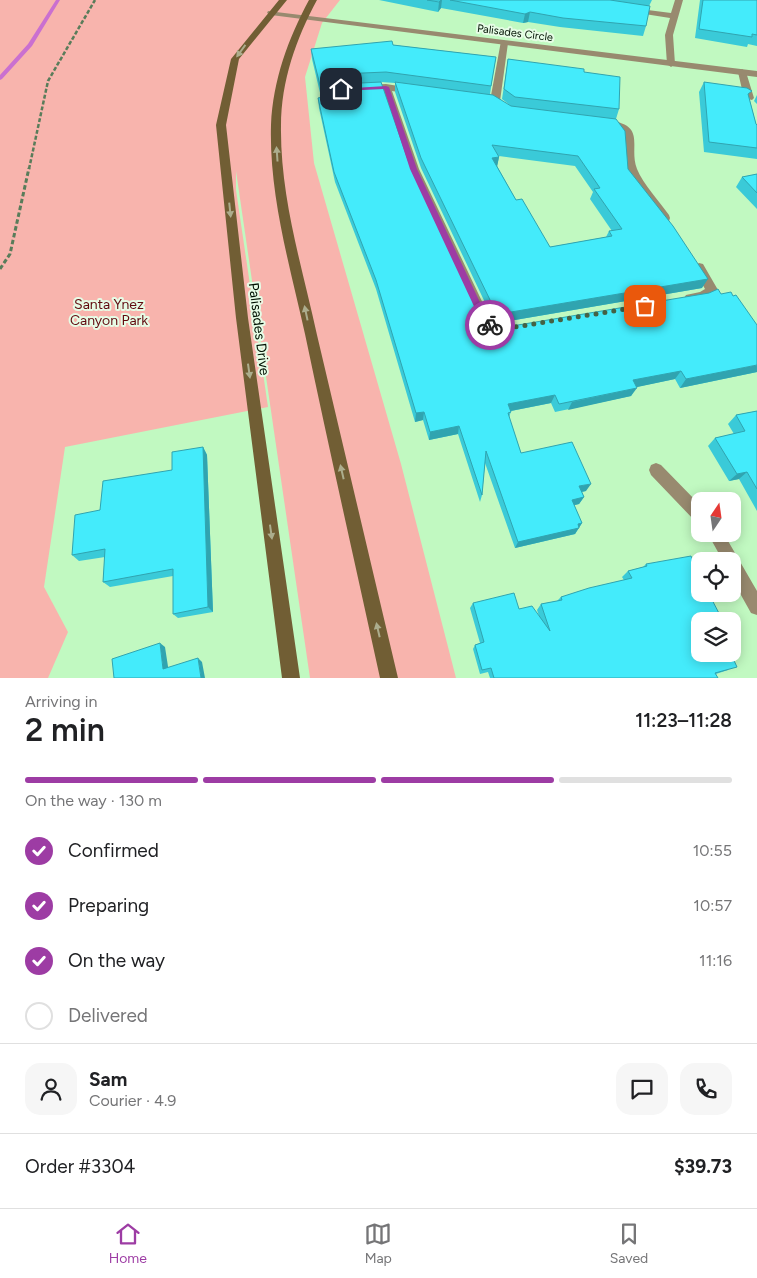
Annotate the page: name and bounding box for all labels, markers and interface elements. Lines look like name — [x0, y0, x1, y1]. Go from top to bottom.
street label: Palisades Circle — [476, 22, 554, 44]
one-way arrow — [236, 44, 246, 58]
pin — [320, 68, 362, 110]
icon: home — [327, 75, 355, 103]
one-way arrow — [273, 145, 281, 161]
one-way arrow — [226, 202, 234, 218]
street label: Palisades Drive — [245, 282, 273, 377]
pin — [624, 285, 666, 327]
icon: bag — [631, 292, 659, 320]
park label: Santa Ynez Canyon Park — [70, 296, 148, 329]
courier — [465, 300, 515, 350]
one-way arrow — [302, 306, 310, 321]
icon: bike — [476, 311, 504, 339]
one-way arrow — [245, 364, 253, 380]
one-way arrow — [338, 464, 346, 480]
north arrow — [691, 492, 741, 542]
map controls — [691, 492, 741, 662]
one-way arrow — [267, 525, 275, 541]
button: locate — [691, 552, 741, 602]
button: layers — [691, 612, 741, 662]
one-way arrow — [374, 623, 382, 638]
text: Arriving in — [25, 692, 97, 711]
text: 11:23–11:28 — [635, 709, 732, 732]
text: 2 min — [25, 711, 105, 749]
text: On the way · 130 m — [25, 791, 162, 810]
icon: check — [25, 837, 53, 865]
text: Confirmed — [68, 839, 159, 862]
text: 10:55 — [693, 841, 732, 860]
icon: check — [25, 892, 53, 920]
text: Preparing — [68, 894, 149, 917]
text: 10:57 — [693, 896, 732, 915]
icon: check — [25, 947, 53, 975]
text: On the way — [68, 949, 165, 972]
text: 11:16 — [699, 951, 732, 970]
text: Delivered — [68, 1004, 148, 1027]
button: person — [25, 1063, 77, 1115]
button: chat — [616, 1063, 668, 1115]
button: phone — [680, 1063, 732, 1115]
text: Sam — [89, 1068, 127, 1091]
text: Courier · 4.9 — [89, 1091, 176, 1110]
text: Order #3304 — [25, 1155, 135, 1178]
text: $39.73 — [674, 1155, 732, 1178]
tab: Home — [109, 1220, 147, 1267]
tab: Map — [364, 1220, 392, 1267]
tab: Saved — [610, 1220, 648, 1267]

